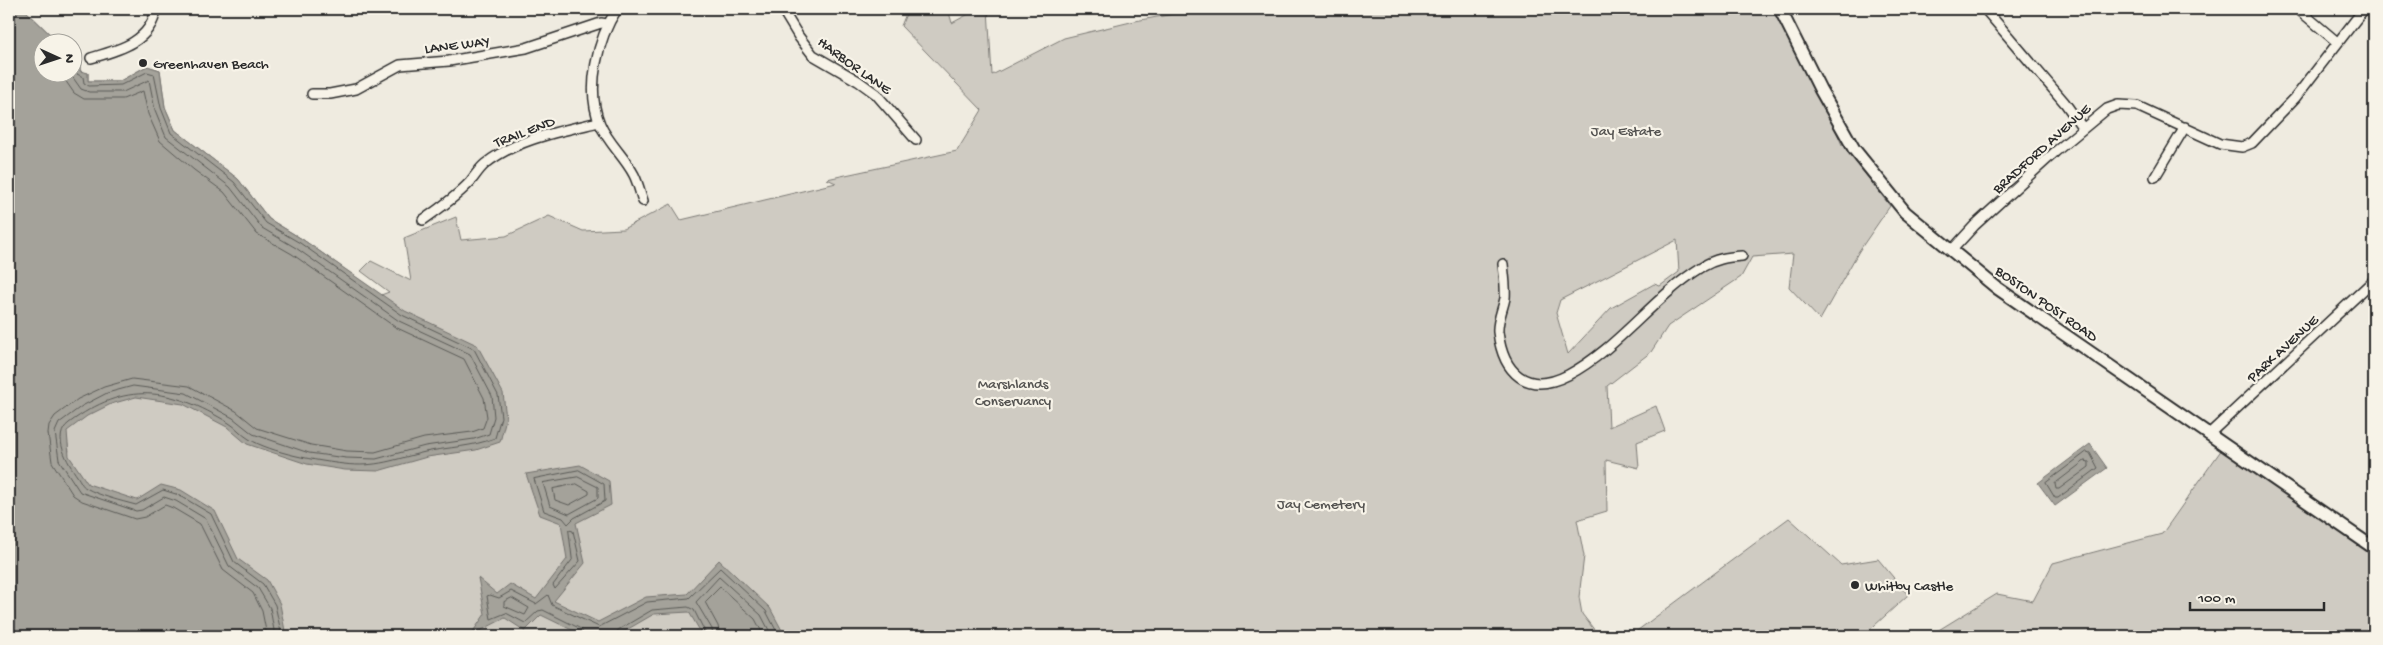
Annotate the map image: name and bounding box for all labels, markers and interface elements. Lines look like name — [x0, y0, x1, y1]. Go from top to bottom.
north arrow — [32, 32, 82, 82]
street label: LANE WAY — [424, 33, 491, 59]
street label: HARBOR LANE — [813, 34, 895, 100]
text: N — [60, 54, 77, 64]
place label: Greenhaven Beach — [153, 56, 269, 74]
marker: Greenhaven Beach — [137, 57, 149, 69]
street label: BRADFORD AVENUE — [1989, 100, 2096, 199]
street label: TRAIL END — [491, 113, 558, 153]
park label: Jay Estate — [1591, 123, 1661, 141]
street label: BOSTON POST ROAD — [1990, 262, 2101, 347]
street label: PARK AVENUE — [2243, 311, 2323, 388]
park label: Marshlands Conservancy — [975, 376, 1052, 411]
park label: Jay Cemetery — [1277, 496, 1366, 514]
place label: Whitby Castle — [1865, 578, 1953, 596]
marker: Whitby Castle — [1849, 579, 1861, 591]
scale bar — [2190, 580, 2324, 612]
text: 100 m — [2197, 590, 2236, 608]

